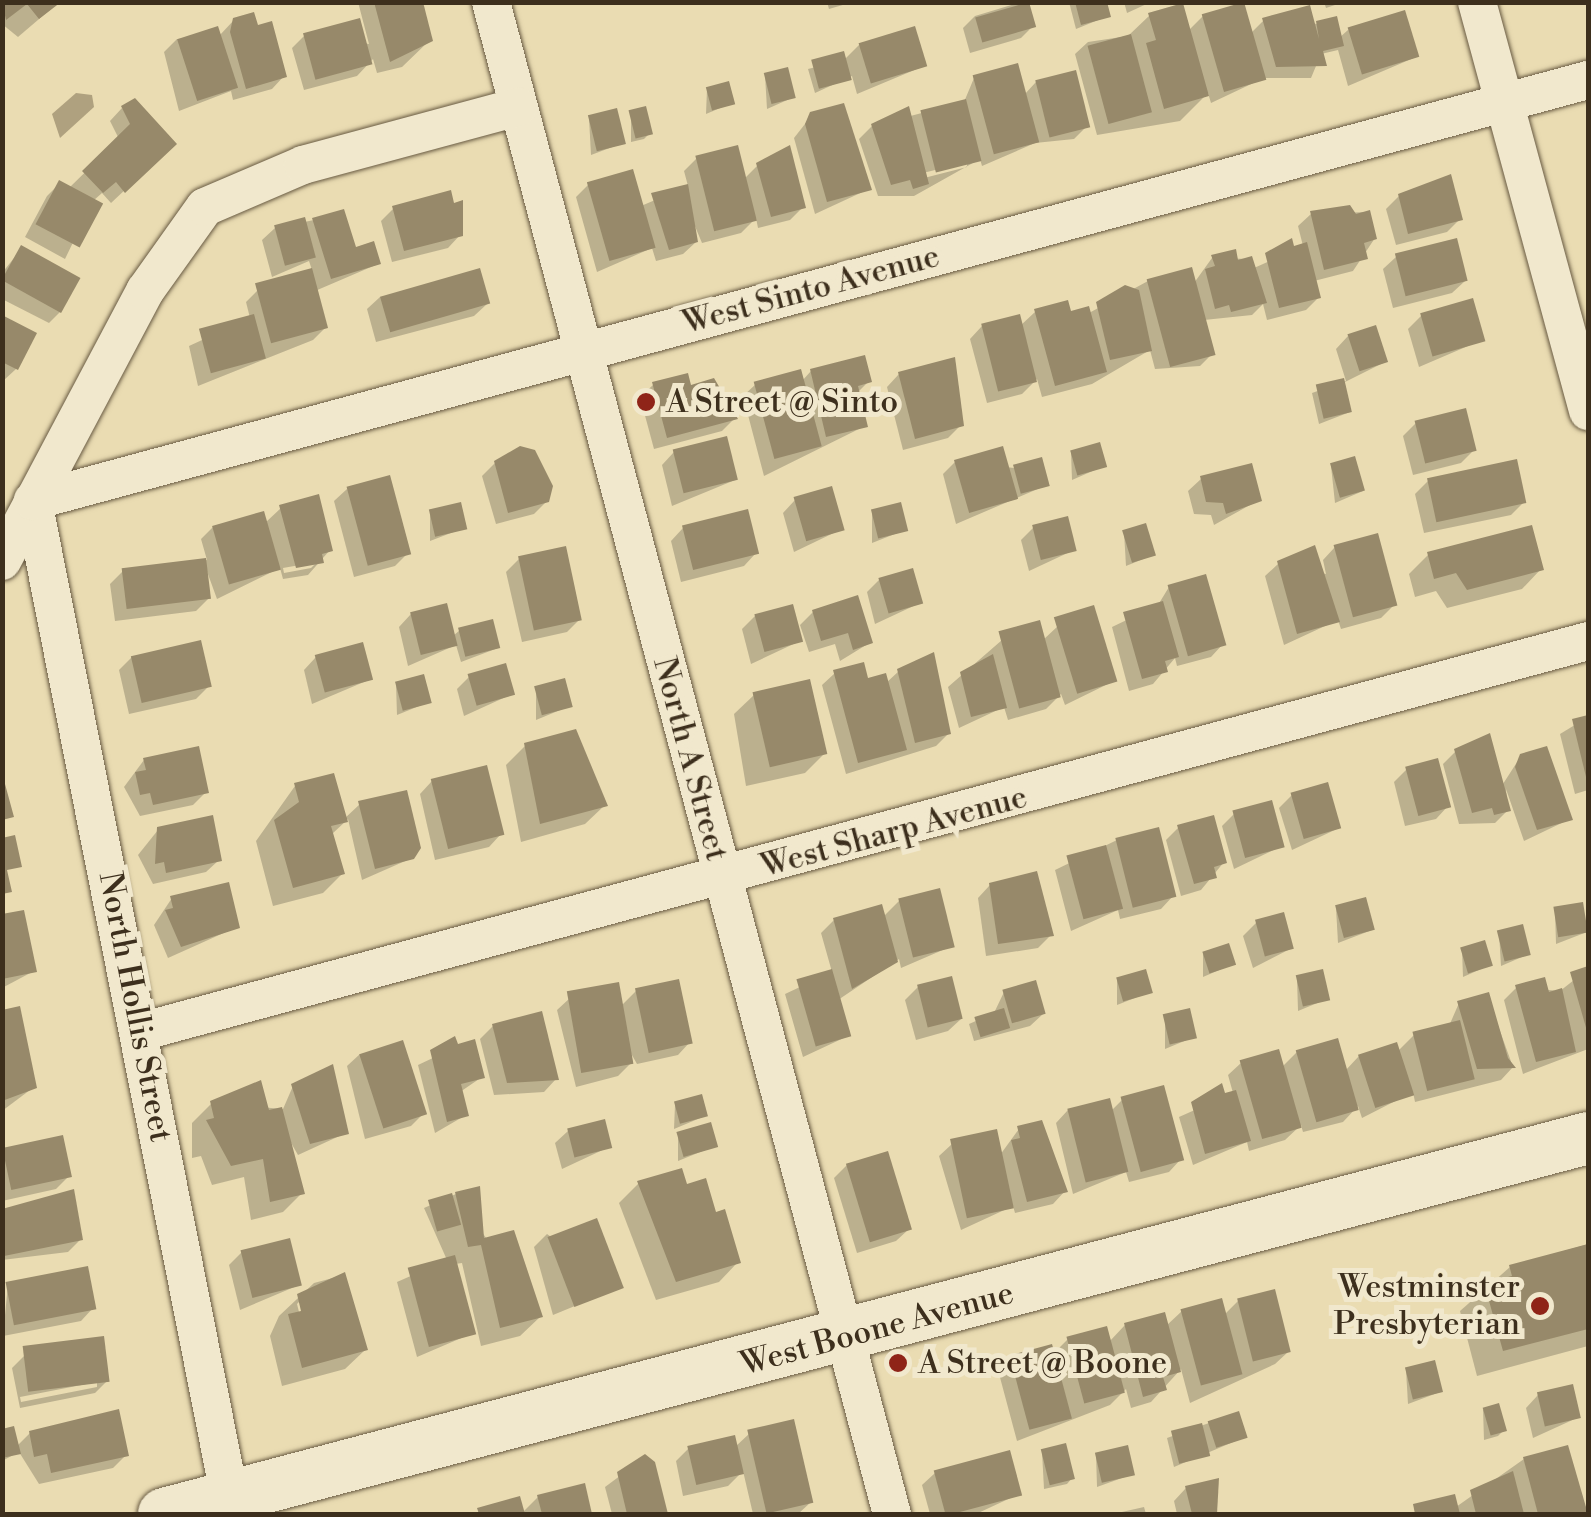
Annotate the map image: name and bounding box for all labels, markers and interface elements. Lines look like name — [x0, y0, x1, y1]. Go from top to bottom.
street label: West Sinto Avenue — [678, 237, 944, 343]
place label: A Street @ Sinto — [666, 383, 898, 421]
marker: A Street @ Sinto — [635, 391, 657, 413]
street label: North A Street — [644, 653, 736, 865]
street label: West Sharp Avenue — [757, 778, 1031, 886]
street label: North Hollis Street — [90, 869, 180, 1145]
place label: Westminster Presbyterian — [1333, 1269, 1520, 1344]
street label: West Boone Avenue — [736, 1274, 1018, 1384]
marker: Westminster Presbyterian — [1529, 1295, 1551, 1317]
place label: A Street @ Boone — [918, 1344, 1167, 1382]
marker: A Street @ Boone — [887, 1352, 909, 1374]

